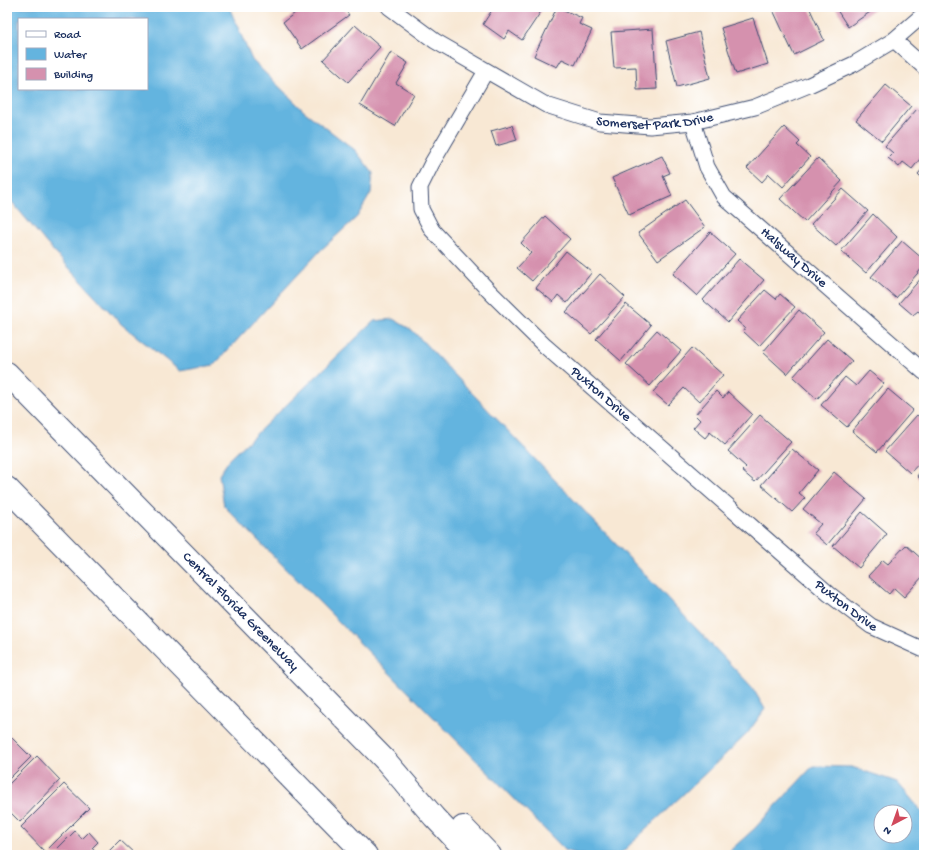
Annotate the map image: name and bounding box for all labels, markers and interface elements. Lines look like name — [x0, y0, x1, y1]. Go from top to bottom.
legend — [18, 18, 148, 90]
text: Road — [54, 29, 81, 43]
text: Water — [54, 49, 88, 63]
text: Building — [53, 69, 93, 83]
street label: Somerset Park Drive — [594, 109, 716, 135]
street label: Halsway Drive — [757, 224, 831, 292]
street label: Puxton Drive — [566, 363, 635, 426]
street label: Central Florida GreeneWay — [178, 549, 302, 675]
street label: Puxton Drive — [810, 576, 880, 636]
north arrow — [873, 804, 913, 844]
text: N — [881, 823, 894, 837]

